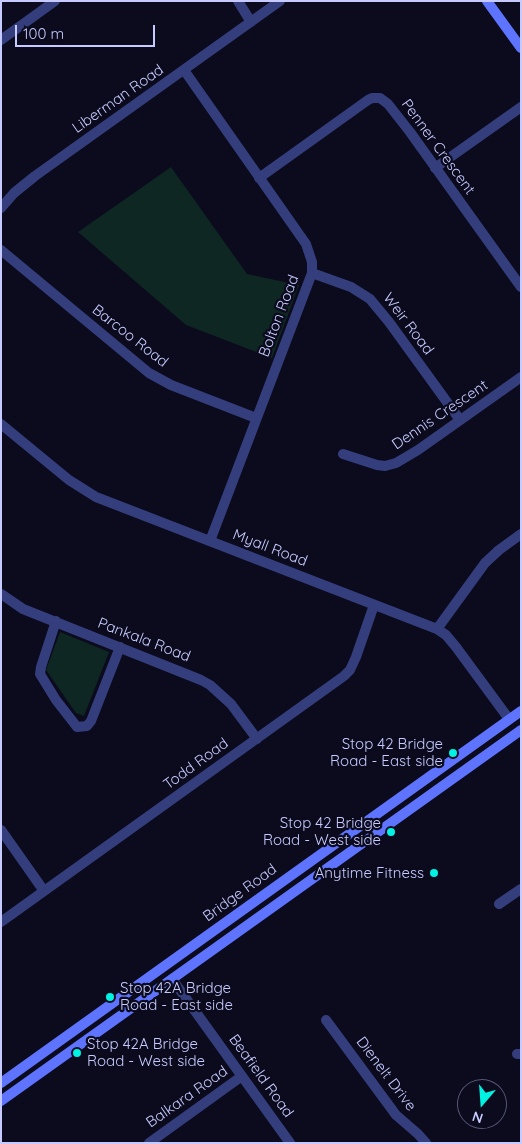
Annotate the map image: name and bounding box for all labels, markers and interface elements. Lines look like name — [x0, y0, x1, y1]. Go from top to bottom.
scale bar — [18, 15, 158, 47]
text: 100 m — [23, 24, 64, 43]
street label: Liberman Road — [69, 61, 167, 137]
street label: Penner Crescent — [397, 96, 479, 198]
street label: Bolton Road — [255, 273, 303, 359]
street label: Weir Road — [379, 289, 437, 359]
street label: Barcoo Road — [88, 301, 172, 371]
street label: Dennis Crescent — [389, 376, 491, 454]
street label: Myall Road — [230, 526, 310, 570]
street label: Pankala Road — [95, 614, 193, 666]
street label: Todd Road — [160, 734, 232, 794]
place label: Stop 42 Bridge Road - East side — [330, 735, 443, 770]
marker: Stop 42 Bridge Road - East side — [447, 747, 459, 759]
place label: Stop 42 Bridge Road - West side — [263, 814, 381, 849]
marker: Stop 42 Bridge Road - West side — [385, 826, 397, 838]
street label: Bridge Road — [200, 860, 280, 926]
place label: Anytime Fitness — [315, 864, 424, 882]
marker: Anytime Fitness — [428, 867, 440, 879]
place label: Stop 42A Bridge Road - East side — [120, 979, 233, 1014]
marker: Stop 42A Bridge Road - East side — [104, 991, 116, 1003]
street label: Beafield Road — [225, 1031, 297, 1121]
street label: Dienelt Drive — [352, 1033, 420, 1115]
place label: Stop 42A Bridge Road - West side — [87, 1035, 205, 1070]
marker: Stop 42A Bridge Road - West side — [71, 1047, 83, 1059]
street label: Balkara Road — [143, 1062, 231, 1132]
north arrow — [457, 1079, 507, 1129]
text: N — [470, 1107, 485, 1127]

